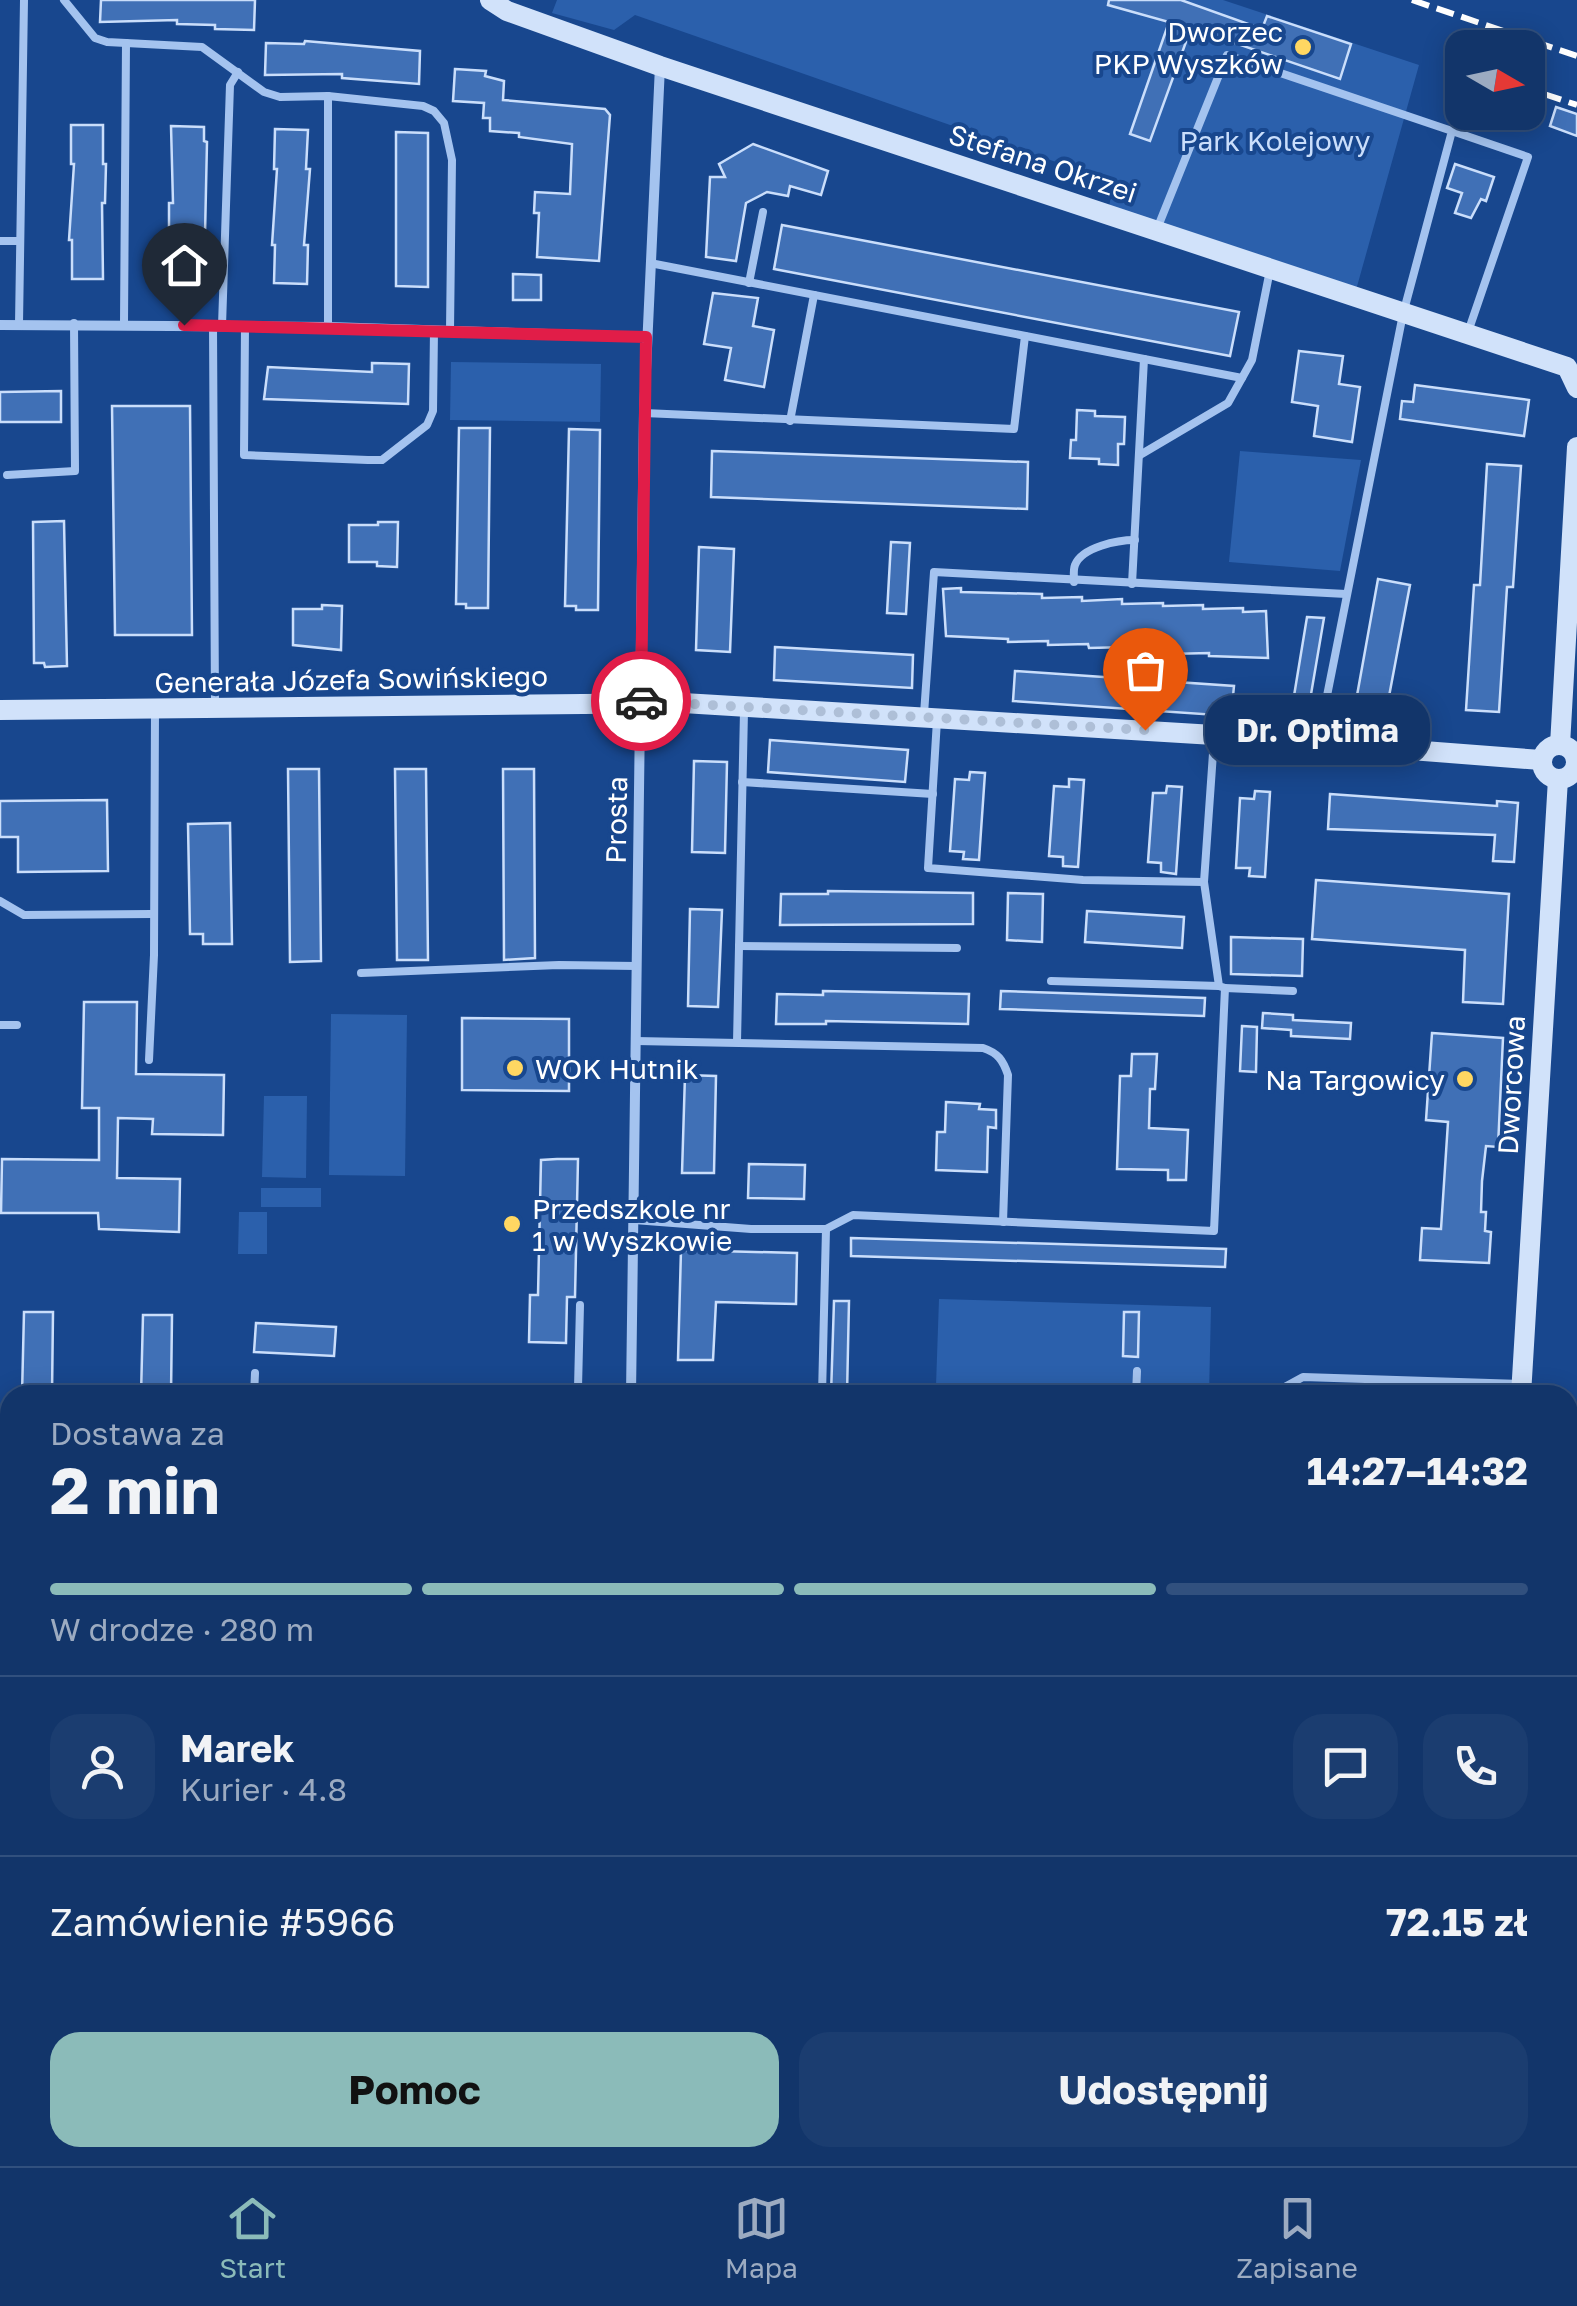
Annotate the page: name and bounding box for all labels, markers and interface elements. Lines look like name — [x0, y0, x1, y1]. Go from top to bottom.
place label: Dworzec PKP Wyszków — [1094, 15, 1283, 80]
north arrow — [1445, 30, 1545, 130]
map controls — [1445, 30, 1545, 130]
marker: Dworzec PKP Wyszków — [1292, 36, 1314, 58]
street label: Stefana Okrzei — [945, 117, 1141, 209]
park label: Park Kolejowy — [1179, 124, 1371, 157]
pin — [142, 223, 227, 326]
icon: home — [157, 238, 212, 293]
pin — [1103, 628, 1188, 731]
icon: bag — [1118, 643, 1173, 698]
courier — [591, 651, 691, 751]
street label: Generała Józefa Sowińskiego — [154, 659, 548, 699]
icon: car — [614, 674, 669, 729]
callout: Dr. Optima — [1205, 695, 1430, 765]
text: Dr. Optima — [1236, 711, 1399, 749]
street label: Prosta — [599, 776, 633, 864]
street label: Dworcowa — [1491, 1015, 1531, 1155]
place label: WOK Hutnik — [535, 1052, 699, 1085]
marker: WOK Hutnik — [504, 1057, 526, 1079]
place label: Na Targowicy — [1265, 1063, 1445, 1096]
marker: Na Targowicy — [1454, 1068, 1476, 1090]
place label: Przedszkole nr 1 w Wyszkowie — [532, 1192, 732, 1257]
marker: Przedszkole nr 1 w Wyszkowie — [501, 1213, 523, 1235]
text: Dostawa za — [50, 1414, 225, 1452]
text: 14:27–14:32 — [1307, 1448, 1528, 1493]
text: 2 min — [50, 1450, 220, 1528]
text: W drodze · 280 m — [50, 1610, 314, 1648]
button: person — [50, 1714, 155, 1819]
button: chat — [1293, 1714, 1398, 1819]
button: phone — [1423, 1714, 1528, 1819]
text: Marek — [180, 1725, 295, 1770]
text: Kurier · 4.8 — [180, 1770, 347, 1808]
text: Zamówienie #5966 — [50, 1899, 395, 1944]
text: 72.15 zł — [1386, 1899, 1528, 1944]
button: Pomoc — [50, 2032, 779, 2147]
button: Udostępnij — [799, 2032, 1528, 2147]
tab: Start — [219, 2191, 286, 2284]
tab: Mapa — [725, 2191, 798, 2284]
tab: Zapisane — [1236, 2191, 1358, 2284]

